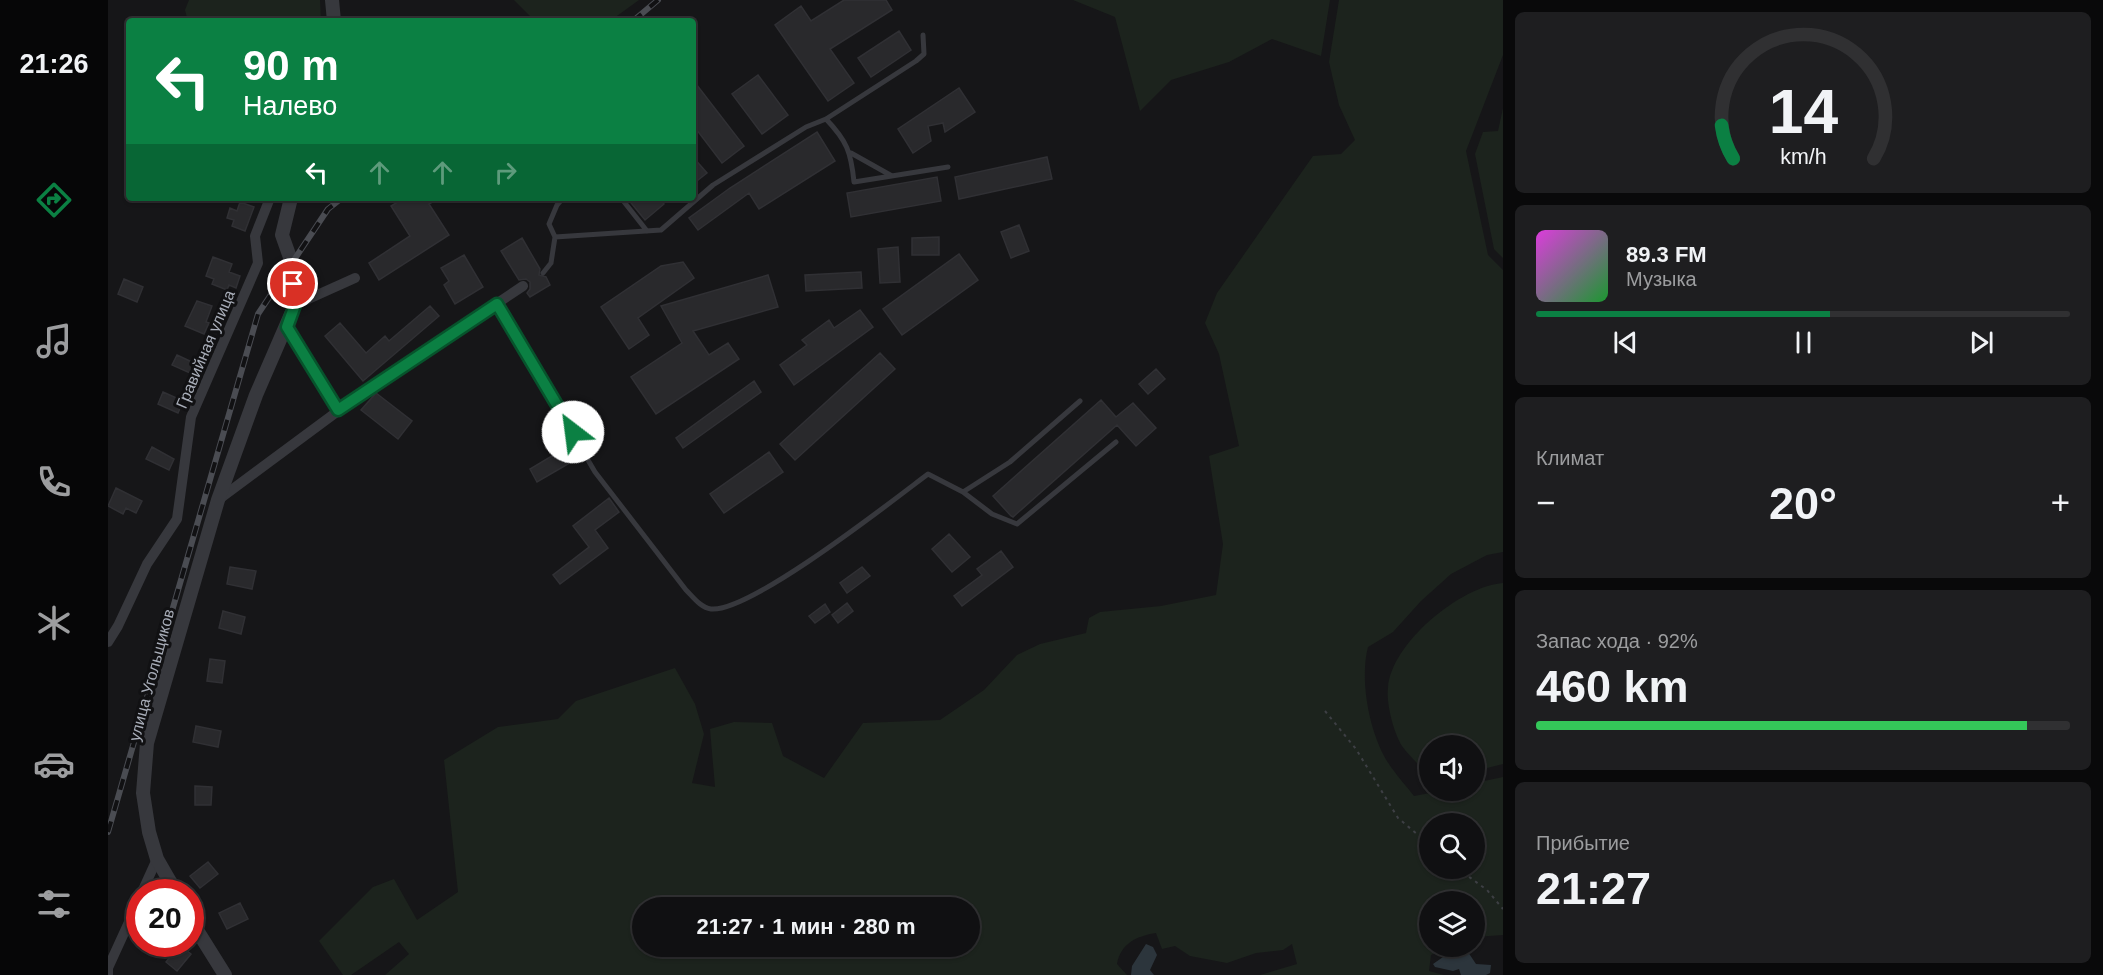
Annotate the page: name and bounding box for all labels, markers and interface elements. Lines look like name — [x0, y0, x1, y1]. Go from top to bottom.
icon: left — [144, 42, 222, 120]
text: 90 m — [243, 42, 339, 89]
text: 21:26 — [19, 49, 89, 79]
text: 14 — [1768, 77, 1838, 146]
text: Налево — [243, 91, 337, 121]
text: km/h — [1780, 146, 1826, 170]
icon: left — [300, 156, 333, 189]
icon: ahead — [363, 156, 396, 189]
icon: ahead — [426, 156, 459, 189]
icon: right — [489, 156, 522, 189]
icon: directions — [33, 179, 75, 221]
text: 89.3 FM — [1626, 242, 1707, 267]
pin — [267, 258, 318, 309]
icon: arrive — [276, 267, 309, 300]
text: Музыка — [1626, 268, 1697, 290]
street label: Гравийная улица — [173, 287, 238, 411]
icon: music — [33, 320, 75, 362]
icon: previous — [1609, 326, 1642, 359]
icon: pause — [1787, 326, 1820, 359]
icon: next — [1965, 326, 1998, 359]
position arrow — [541, 400, 605, 464]
text: Климат — [1536, 447, 1604, 469]
icon: phone — [33, 461, 75, 503]
text: 20° — [1769, 478, 1837, 529]
text: − — [1536, 484, 1555, 521]
text: + — [2051, 484, 2070, 521]
icon: climate — [33, 602, 75, 644]
street label: улица Угольщиков — [126, 607, 177, 743]
text: Запас хода · 92% — [1536, 630, 1698, 652]
text: 460 km — [1536, 661, 1689, 712]
map controls — [1419, 735, 1485, 957]
button: sound — [1419, 735, 1485, 801]
icon: car — [33, 743, 75, 785]
button: search — [1419, 813, 1485, 879]
text: Прибытие — [1536, 832, 1630, 854]
text: 21:27 — [1536, 863, 1651, 914]
speed limit sign: 20 — [126, 879, 204, 957]
icon: filters — [33, 883, 75, 925]
button: layers — [1419, 891, 1485, 957]
text: 21:27 · 1 мин · 280 m — [696, 914, 916, 939]

